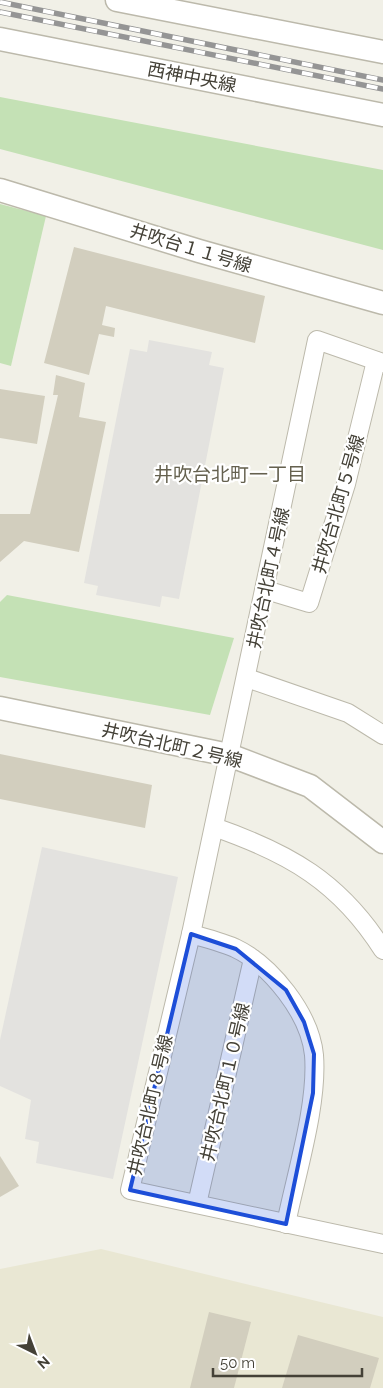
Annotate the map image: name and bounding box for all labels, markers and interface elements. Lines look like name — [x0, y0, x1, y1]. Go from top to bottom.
street label: 西神中央線 — [146, 58, 238, 96]
street label: 井吹台１１号線 — [128, 220, 254, 276]
street label: 井吹台北町５号線 — [308, 432, 368, 576]
district label: 井吹台北町一丁目 — [154, 463, 306, 485]
street label: 井吹台北町４号線 — [243, 505, 293, 651]
street label: 井吹台北町２号線 — [99, 719, 245, 771]
street label: 井吹台北町１０号線 — [197, 1001, 253, 1163]
street label: 井吹台北町８号線 — [124, 1032, 176, 1178]
north arrow — [10, 1328, 60, 1378]
scale bar — [213, 1346, 362, 1378]
text: N — [34, 1353, 53, 1372]
text: 50 m — [220, 1354, 255, 1372]

